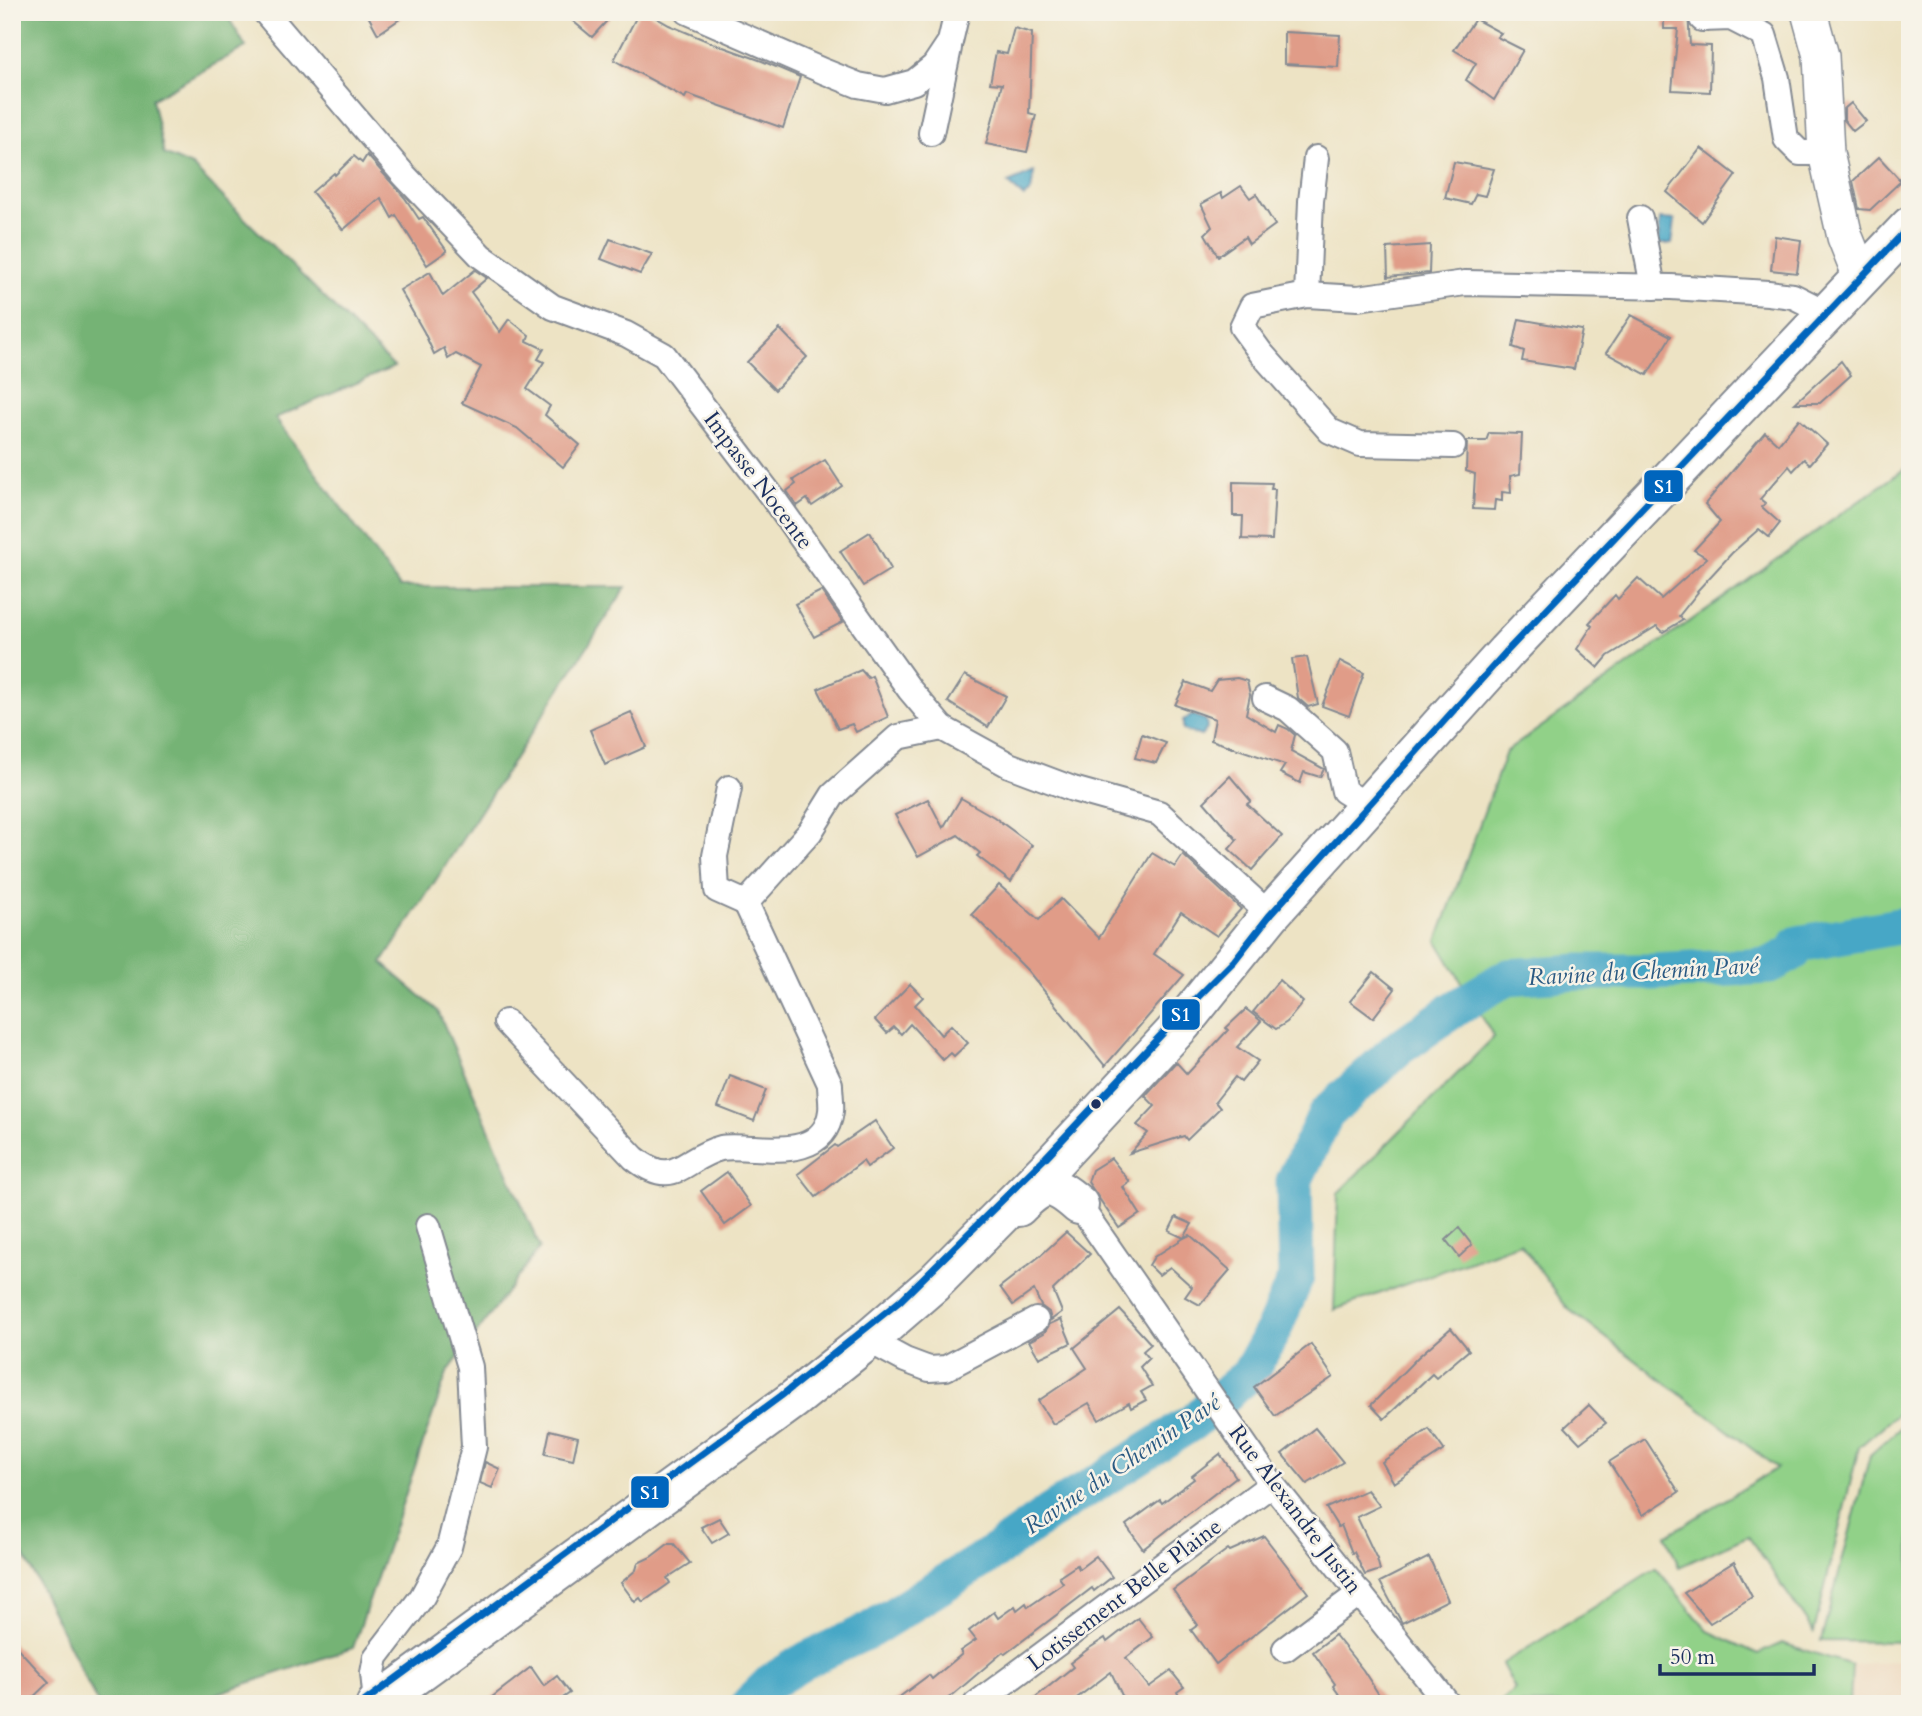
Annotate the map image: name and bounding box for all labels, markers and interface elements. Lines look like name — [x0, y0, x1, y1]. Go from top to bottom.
street label: Impasse Nocente — [696, 405, 821, 556]
line badge: S1 — [1643, 469, 1684, 503]
text: S1 — [1654, 474, 1674, 500]
water label: Ravine du Chemin Pavé — [1527, 949, 1761, 994]
line badge: S1 — [1161, 998, 1201, 1031]
text: S1 — [1171, 1002, 1191, 1028]
unlabelled marker — [1089, 1097, 1103, 1111]
water label: Ravine du Chemin Pavé — [1018, 1385, 1228, 1542]
street label: Rue Alexandre Justin — [1222, 1418, 1369, 1600]
line badge: S1 — [630, 1475, 670, 1509]
text: S1 — [640, 1480, 660, 1506]
street label: Lotissement Belle Plaine — [1021, 1511, 1228, 1678]
scale bar — [1660, 1632, 1814, 1676]
text: 50 m — [1670, 1643, 1715, 1672]

